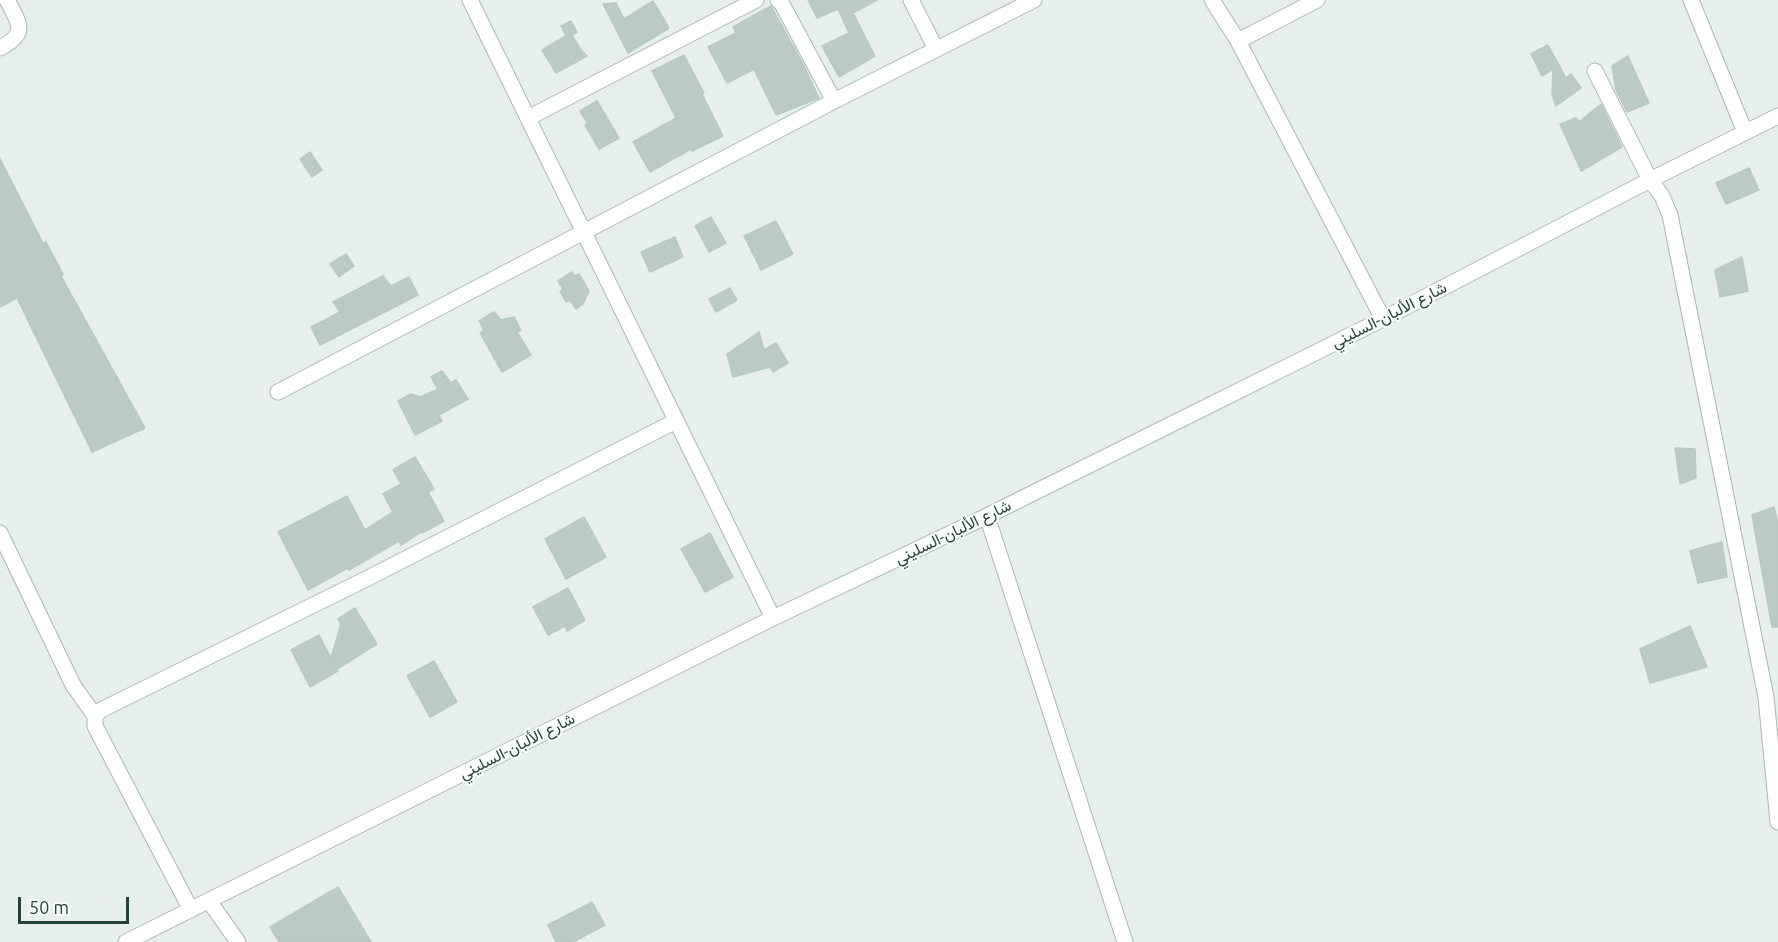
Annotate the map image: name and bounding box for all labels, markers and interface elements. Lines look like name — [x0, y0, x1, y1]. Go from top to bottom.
street label: شارع الألبان-السليني — [1328, 278, 1450, 352]
street label: شارع الألبان-السليني — [892, 496, 1014, 568]
street label: شارع الألبان-السليني — [456, 709, 578, 783]
scale bar — [21, 885, 132, 923]
text: 50 m — [29, 897, 69, 917]

